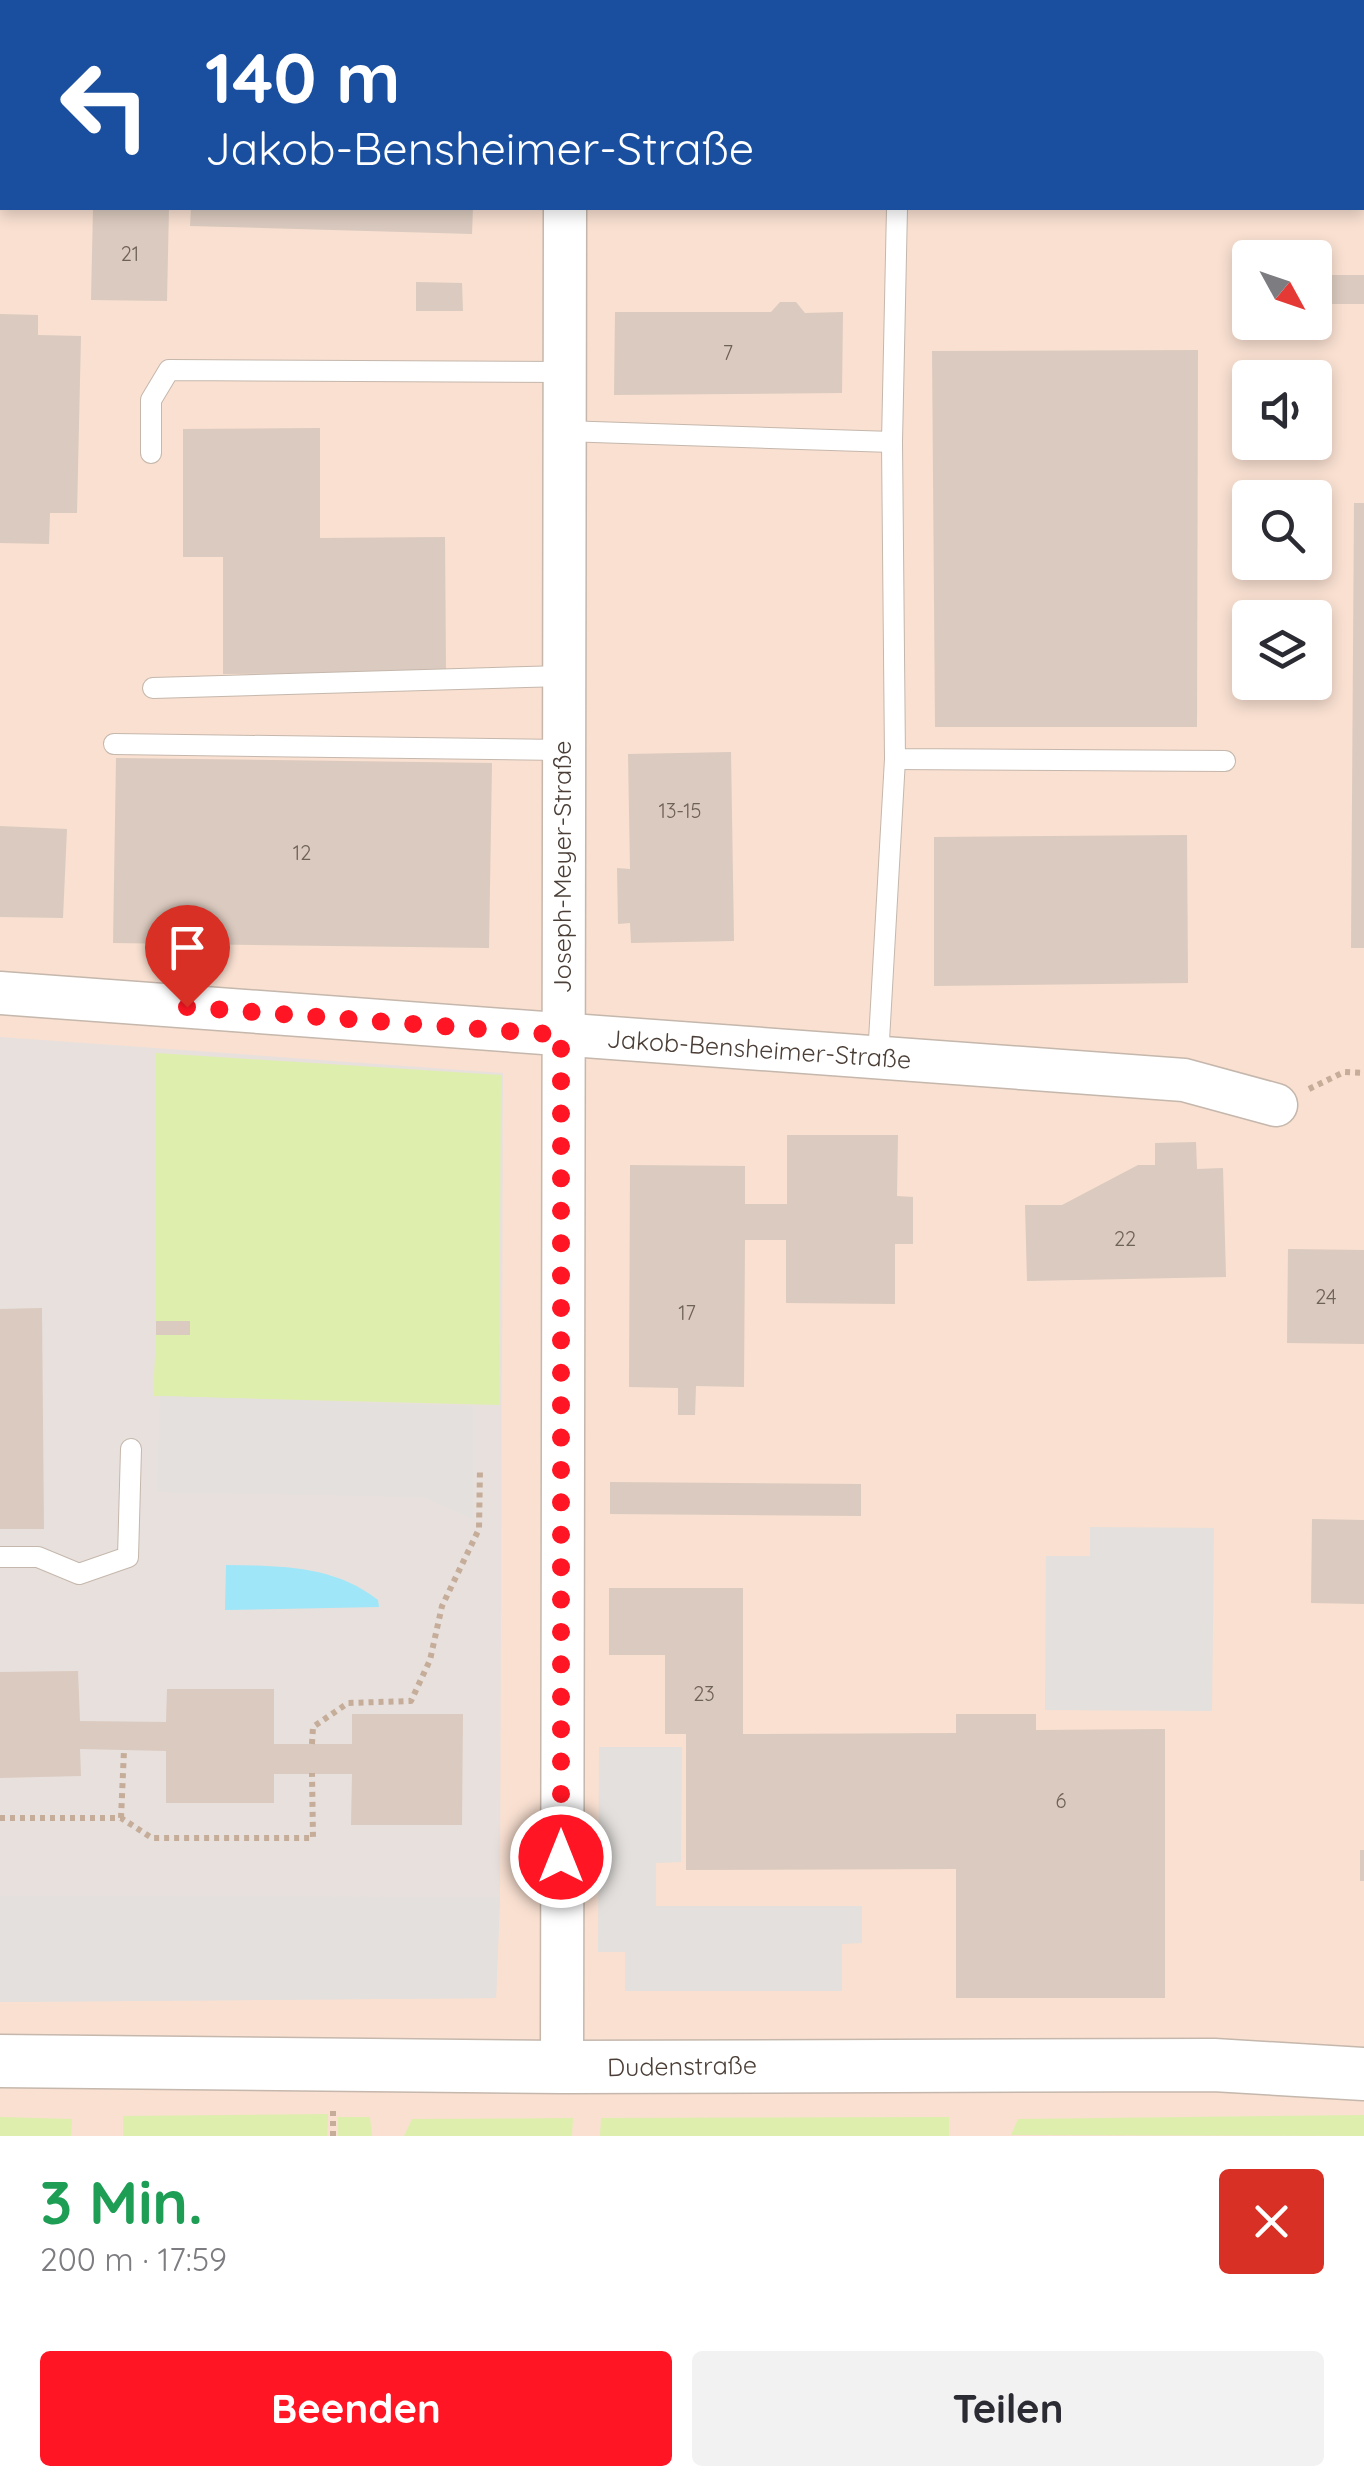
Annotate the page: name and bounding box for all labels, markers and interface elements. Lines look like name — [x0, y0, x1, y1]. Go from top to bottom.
text: 140 m — [205, 33, 401, 121]
icon: left — [40, 40, 170, 170]
text: Jakob-Bensheimer-Straße — [205, 120, 754, 176]
north arrow — [1232, 240, 1332, 340]
map controls — [1232, 240, 1332, 700]
house number: 21 — [121, 241, 139, 266]
house number: 7 — [723, 340, 733, 365]
button: sound — [1232, 360, 1332, 460]
button: search — [1232, 480, 1332, 580]
button: layers — [1232, 600, 1332, 700]
street label: Joseph-Meyer-Straße — [546, 741, 577, 993]
house number: 13-15 — [658, 798, 702, 823]
house number: 12 — [293, 840, 311, 865]
pin — [145, 905, 230, 1008]
icon: arrive — [160, 920, 215, 975]
street label: Jakob-Bensheimer-Straße — [606, 1022, 912, 1075]
house number: 22 — [1114, 1226, 1136, 1251]
house number: 24 — [1315, 1284, 1337, 1309]
house number: 17 — [678, 1300, 696, 1325]
house number: 23 — [693, 1681, 715, 1706]
house number: 6 — [1056, 1788, 1067, 1813]
position arrow — [509, 1805, 613, 1909]
street label: Dudenstraße — [607, 2049, 757, 2082]
text: 3 Min. — [40, 2164, 203, 2239]
button: close — [1219, 2169, 1324, 2274]
text: 200 m · 17:59 — [40, 2239, 227, 2279]
button: Beenden — [40, 2351, 672, 2466]
button: Teilen — [692, 2351, 1324, 2466]

